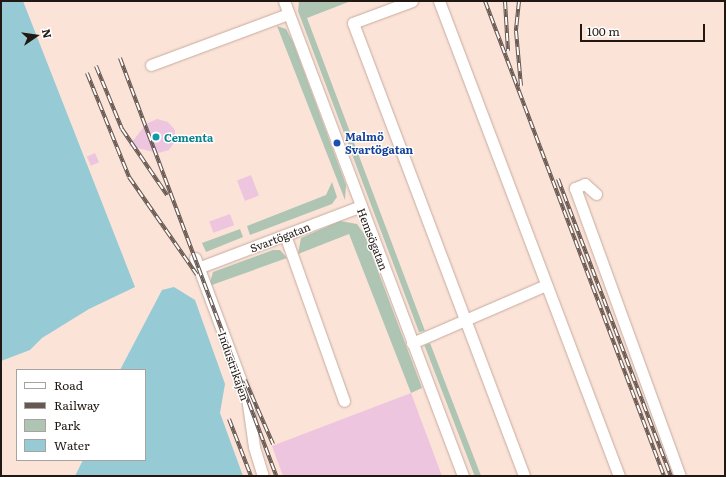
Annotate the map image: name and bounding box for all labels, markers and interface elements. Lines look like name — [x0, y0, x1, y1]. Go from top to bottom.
north arrow — [16, 16, 56, 56]
scale bar — [582, 16, 707, 42]
text: 100 m — [587, 22, 620, 40]
text: N — [39, 27, 57, 40]
place label: Cementa — [164, 130, 213, 144]
place label: Malmö Svartögatan — [345, 130, 413, 156]
marker: Cementa — [151, 132, 161, 142]
marker: Malmö Svartögatan — [332, 138, 342, 148]
street label: Hemsögatan — [355, 206, 391, 272]
street label: Svartögatan — [248, 219, 312, 255]
street label: Industrikajen — [216, 330, 252, 402]
legend — [16, 369, 146, 461]
text: Road — [54, 376, 83, 394]
text: Railway — [54, 396, 100, 414]
text: Park — [54, 416, 80, 434]
text: Water — [54, 436, 90, 454]

